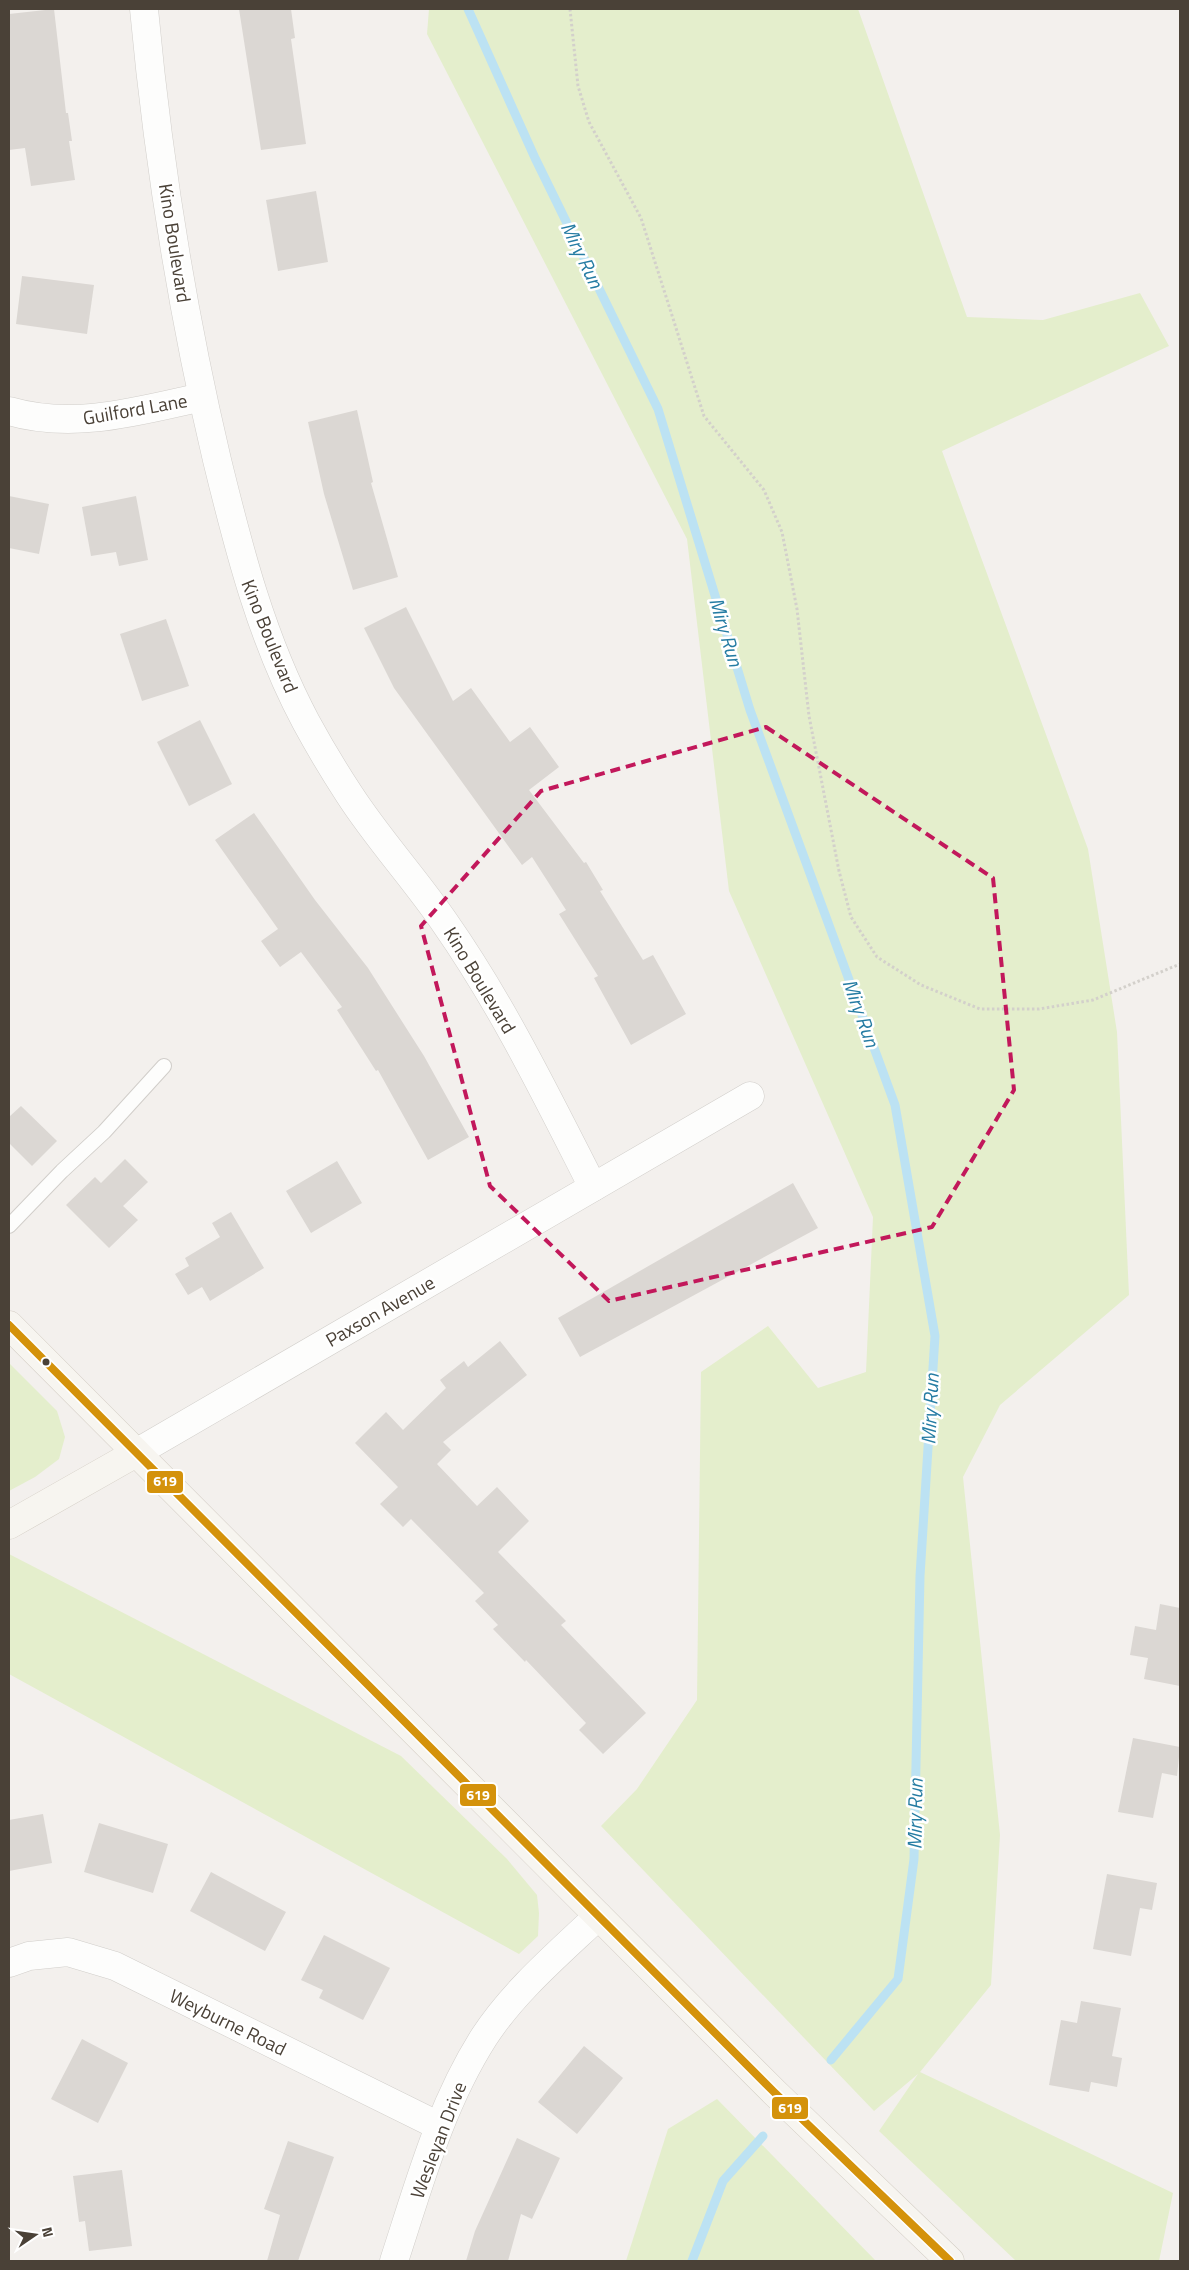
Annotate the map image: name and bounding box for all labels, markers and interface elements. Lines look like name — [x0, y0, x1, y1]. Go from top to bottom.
street label: Kino Boulevard — [152, 181, 199, 304]
water label: Miry Run — [553, 216, 612, 294]
street label: Guilford Lane — [80, 385, 189, 432]
street label: Kino Boulevard — [235, 575, 306, 697]
water label: Miry Run — [701, 594, 752, 671]
street label: Kino Boulevard — [437, 921, 524, 1039]
water label: Miry Run — [835, 974, 888, 1052]
street label: Paxson Avenue — [320, 1268, 440, 1354]
unlabelled marker — [41, 1357, 51, 1367]
water label: Miry Run — [912, 1372, 947, 1445]
line badge: 619 — [146, 1470, 184, 1494]
text: 619 — [153, 1470, 177, 1491]
water label: Miry Run — [898, 1777, 931, 1850]
line badge: 619 — [459, 1783, 497, 1807]
text: 619 — [466, 1784, 490, 1805]
street label: Weyburne Road — [165, 1981, 292, 2062]
street label: Wesleyan Drive — [402, 2077, 473, 2203]
line badge: 619 — [771, 2096, 809, 2120]
text: 619 — [778, 2097, 802, 2118]
north arrow — [10, 2210, 60, 2260]
text: N — [37, 2225, 59, 2239]

